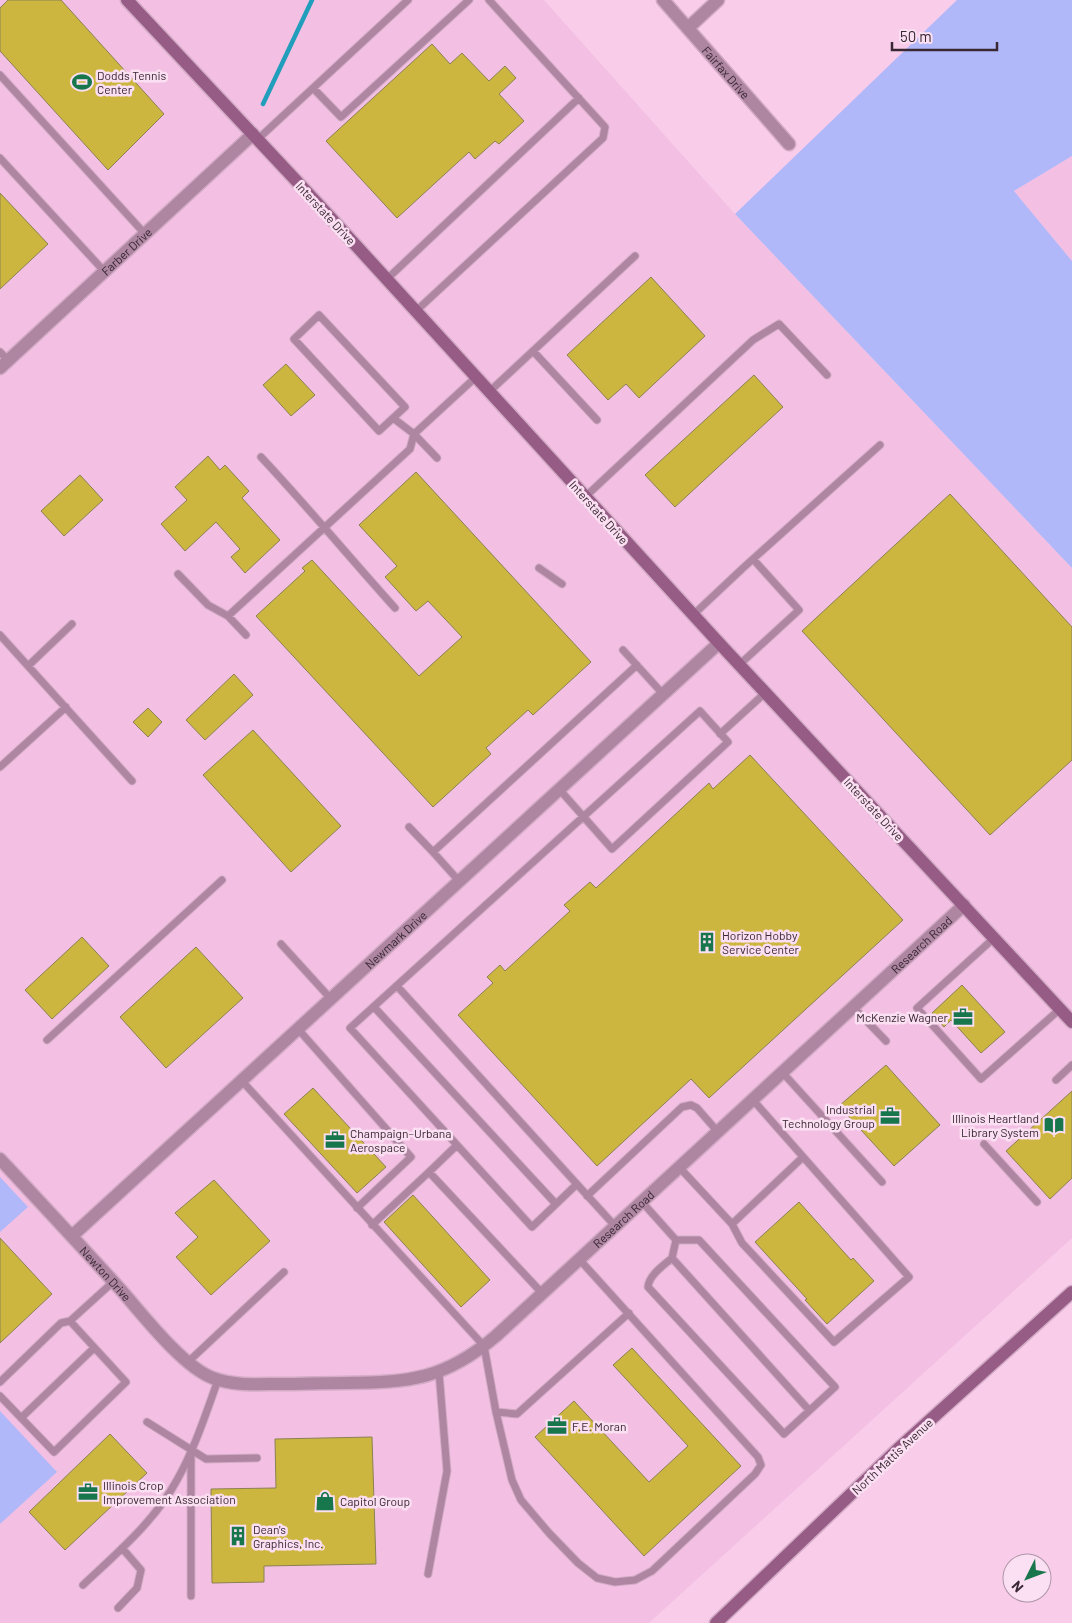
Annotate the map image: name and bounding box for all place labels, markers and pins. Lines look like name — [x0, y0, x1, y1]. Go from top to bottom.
place label: Dodds Tennis Center — [97, 68, 167, 96]
sports icon: Dodds Tennis Center — [71, 71, 93, 93]
place label: Horizon Hobby Service Center — [722, 928, 800, 956]
building icon: Horizon Hobby Service Center — [696, 931, 718, 953]
office icon: McKenzie Wagner — [952, 1006, 974, 1028]
place label: McKenzie Wagner — [856, 1010, 949, 1024]
place label: Industrial Technology Group — [782, 1102, 875, 1130]
office icon: Industrial Technology Group — [879, 1105, 901, 1127]
place label: Illinois Heartland Library System — [952, 1111, 1039, 1139]
library icon: Illinois Heartland Library System — [1043, 1114, 1065, 1136]
place label: Champaign–Urbana Aerospace — [350, 1126, 451, 1154]
office icon: Champaign–Urbana Aerospace — [324, 1129, 346, 1151]
office icon: F.E. Moran — [546, 1415, 568, 1437]
place label: F.E. Moran — [572, 1419, 626, 1433]
place label: Illinois Crop Improvement Association — [103, 1478, 236, 1506]
office icon: Illinois Crop Improvement Association — [77, 1481, 99, 1503]
shop icon: Capitol Group — [314, 1490, 336, 1512]
place label: Capitol Group — [340, 1494, 410, 1508]
place label: Dean's Graphics, Inc. — [253, 1522, 323, 1550]
building icon: Dean's Graphics, Inc. — [227, 1525, 249, 1547]

